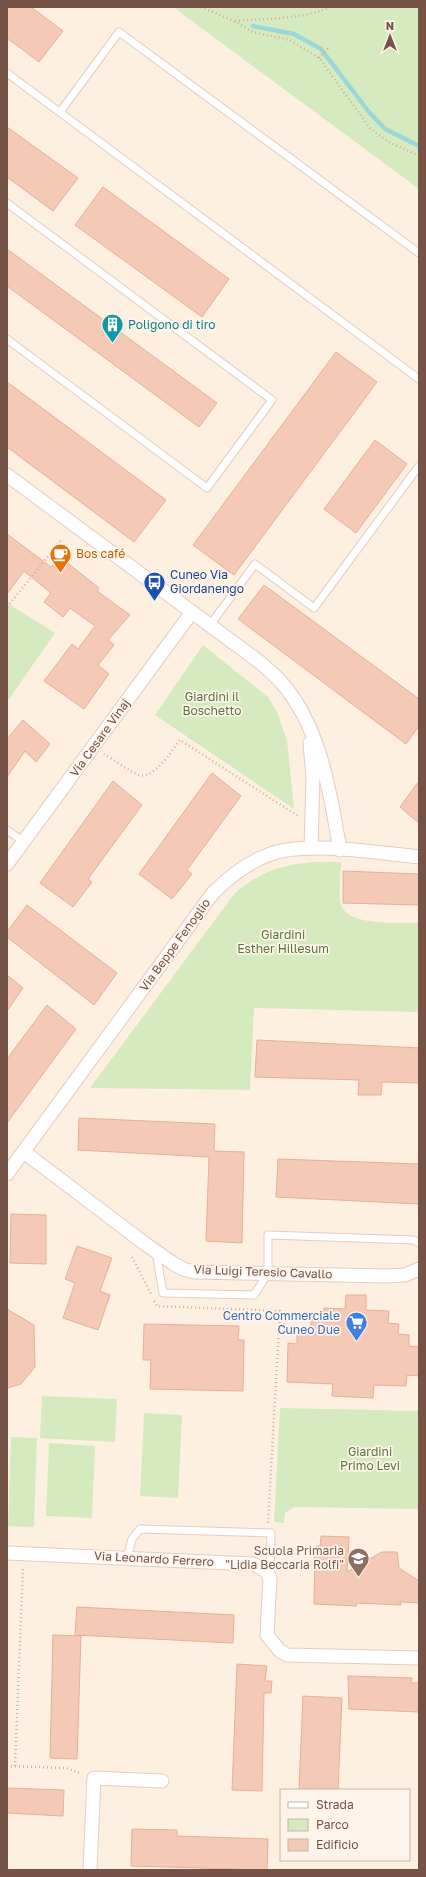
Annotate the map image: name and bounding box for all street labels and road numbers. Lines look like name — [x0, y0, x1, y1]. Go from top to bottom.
street label: Via Cesare Vinaj — [66, 696, 133, 780]
street label: Via Beppe Fenoglio — [136, 895, 213, 994]
street label: Via Luigi Teresio Cavallo — [193, 1262, 333, 1281]
street label: Via Leonardo Ferrero — [94, 1548, 214, 1569]

